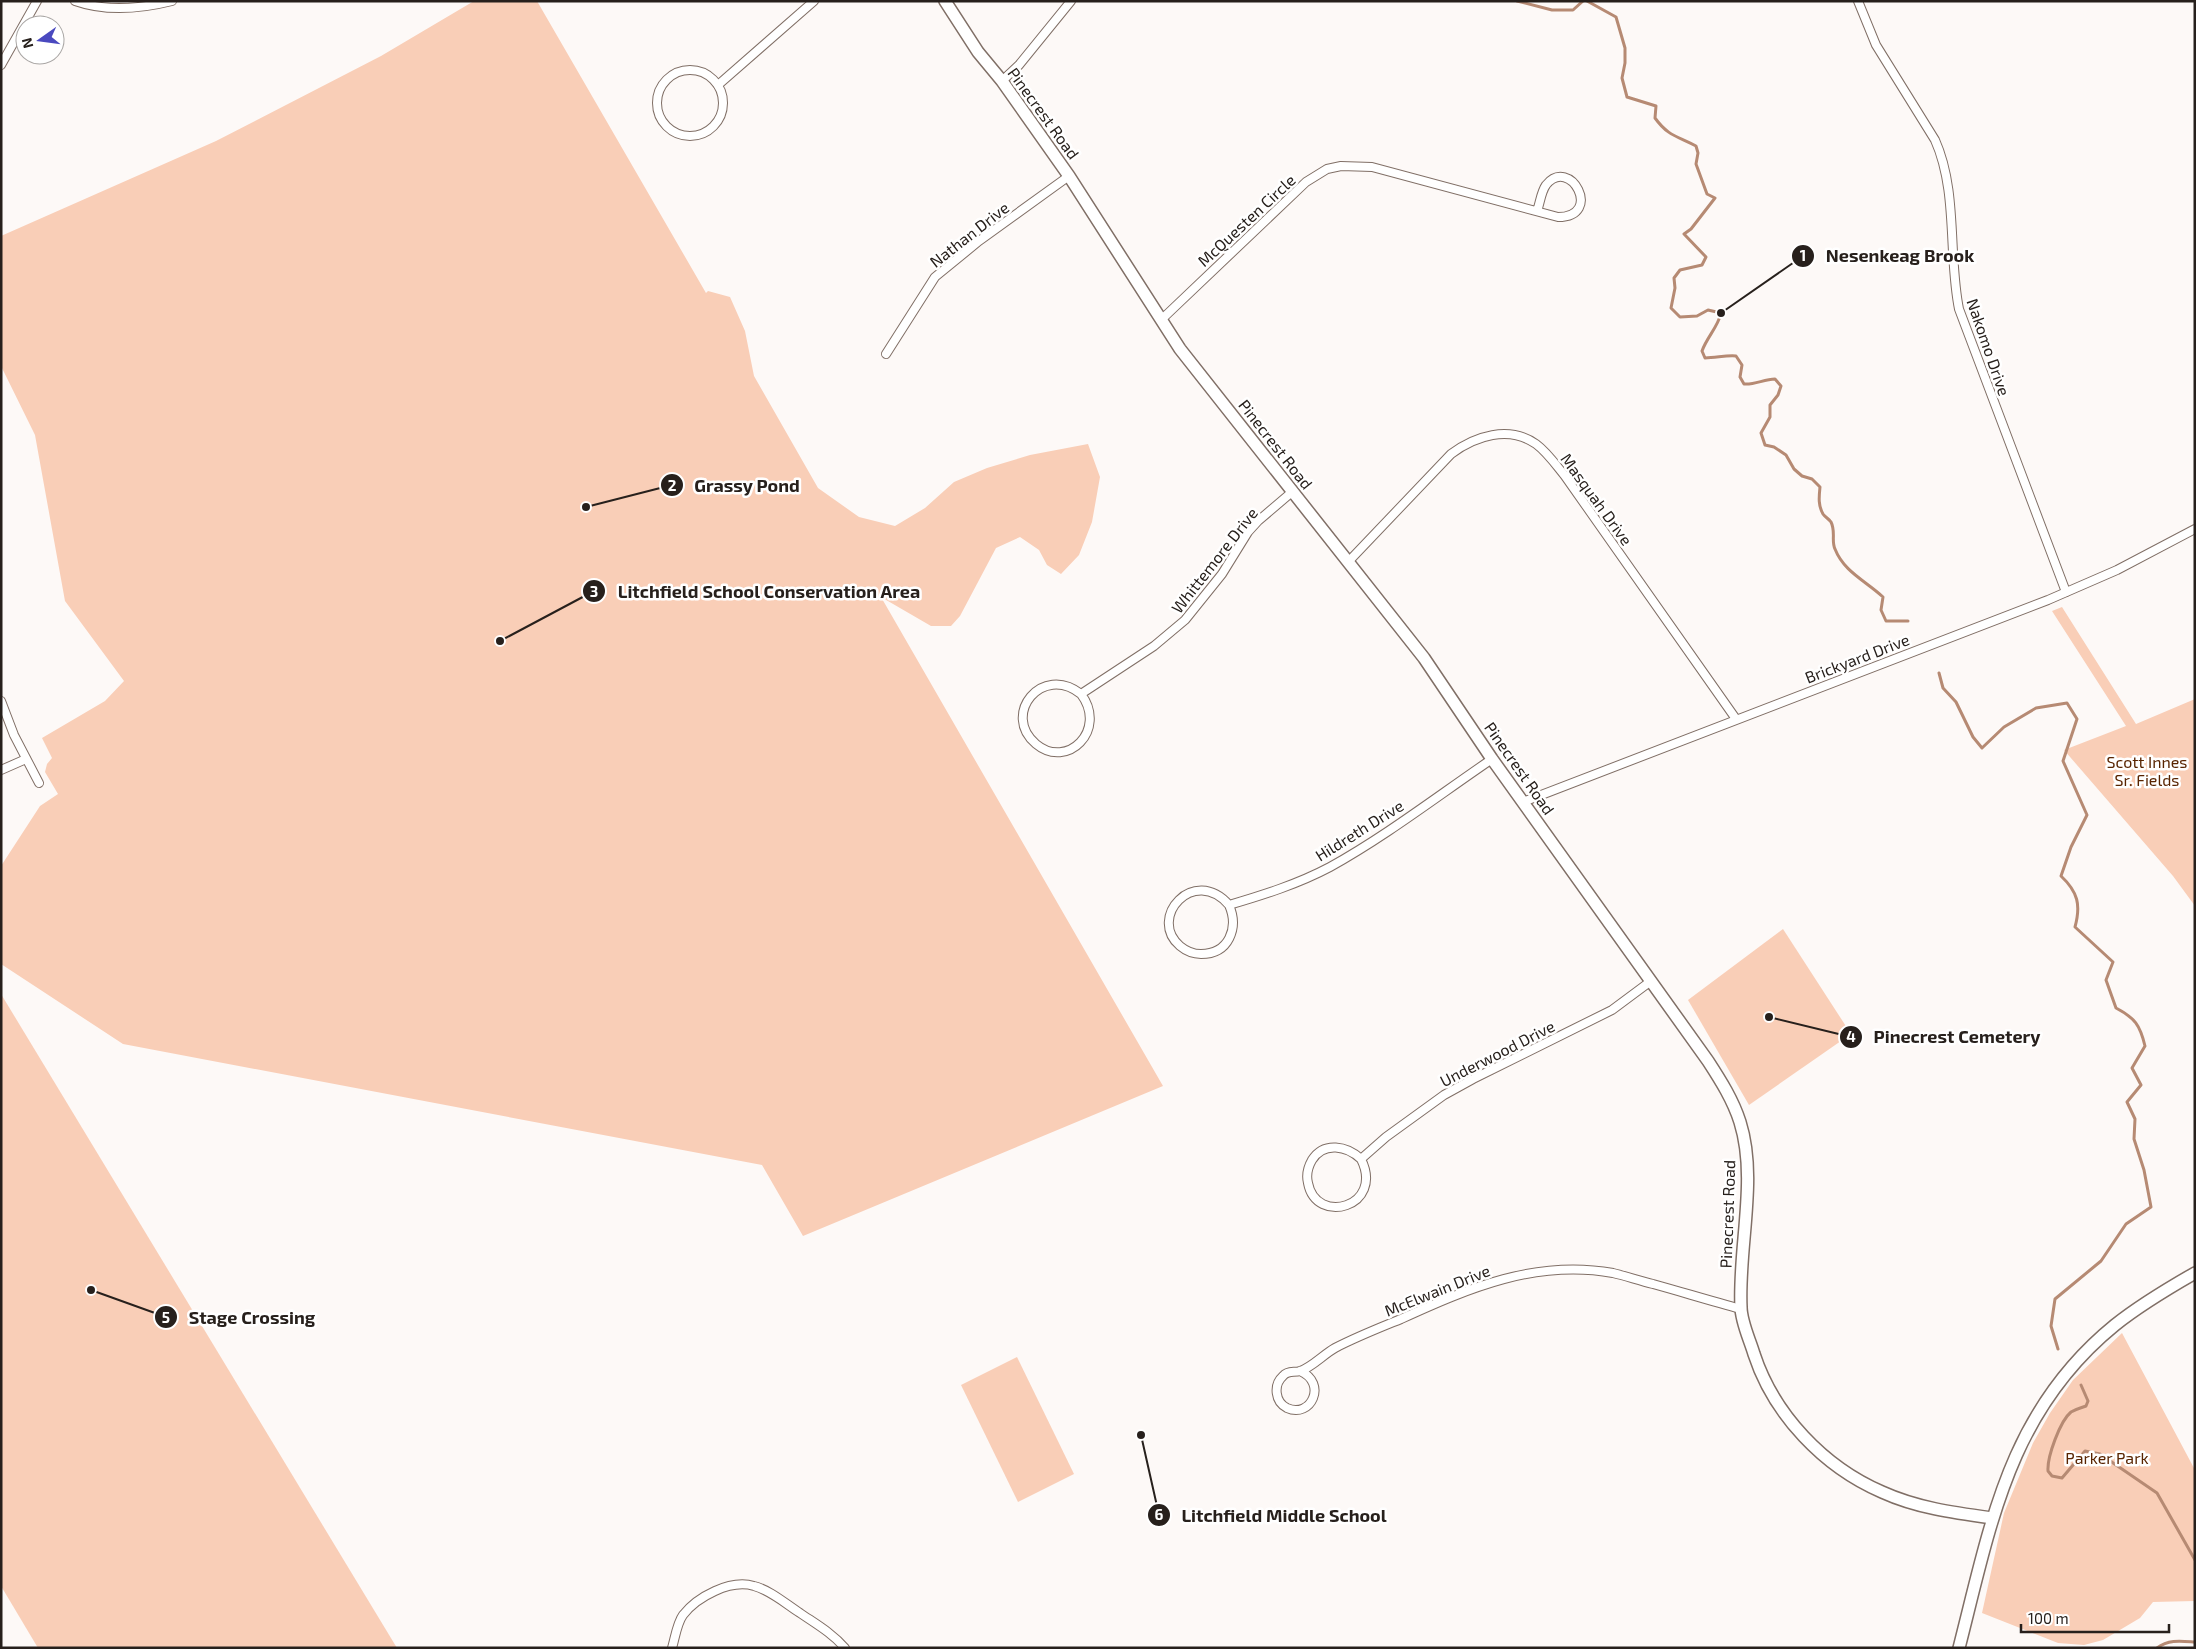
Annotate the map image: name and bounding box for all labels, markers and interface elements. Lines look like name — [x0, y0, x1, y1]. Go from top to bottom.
north arrow — [15, 15, 65, 65]
text: N — [17, 36, 36, 50]
street label: Pinecrest Road — [1004, 64, 1084, 162]
street label: McQuesten Circle — [1193, 170, 1299, 271]
street label: Nathan Drive — [926, 197, 1012, 271]
callout: Nesenkeag Brook — [1791, 239, 1984, 272]
text: Nesenkeag Brook — [1826, 244, 1974, 266]
text: 1 — [1800, 246, 1806, 264]
street label: Nakomo Drive — [1963, 296, 2015, 398]
street label: Pinecrest Road — [1235, 395, 1317, 493]
street label: Masquah Drive — [1557, 449, 1637, 549]
callout: Grassy Pond — [659, 469, 810, 502]
text: Grassy Pond — [694, 474, 800, 496]
text: 2 — [668, 476, 677, 494]
street label: Whittemore Drive — [1167, 503, 1261, 617]
callout: Litchfield School Conservation Area — [582, 575, 930, 608]
text: Litchfield School Conservation Area — [618, 580, 920, 602]
text: 3 — [590, 582, 598, 600]
street label: Brickyard Drive — [1802, 629, 1912, 687]
street label: Pinecrest Road — [1481, 718, 1559, 818]
park label: Scott Innes Sr. Fields — [2106, 752, 2188, 789]
street label: Hildreth Drive — [1311, 795, 1407, 865]
street label: Underwood Drive — [1436, 1016, 1558, 1090]
callout: Pinecrest Cemetery — [1839, 1021, 2051, 1054]
text: Pinecrest Cemetery — [1874, 1025, 2041, 1047]
text: 4 — [1846, 1027, 1856, 1045]
street label: Pinecrest Road — [1716, 1159, 1738, 1269]
street label: McElwain Drive — [1381, 1260, 1493, 1320]
callout: Stage Crossing — [154, 1301, 326, 1334]
text: Stage Crossing — [189, 1306, 316, 1328]
text: 5 — [162, 1308, 170, 1326]
park label: Parker Park — [2065, 1448, 2149, 1467]
callout: Litchfield Middle School — [1147, 1499, 1397, 1532]
text: Litchfield Middle School — [1181, 1504, 1387, 1526]
text: 6 — [1155, 1505, 1164, 1523]
scale bar — [2021, 1602, 2168, 1634]
text: 100 m — [2028, 1609, 2069, 1627]

